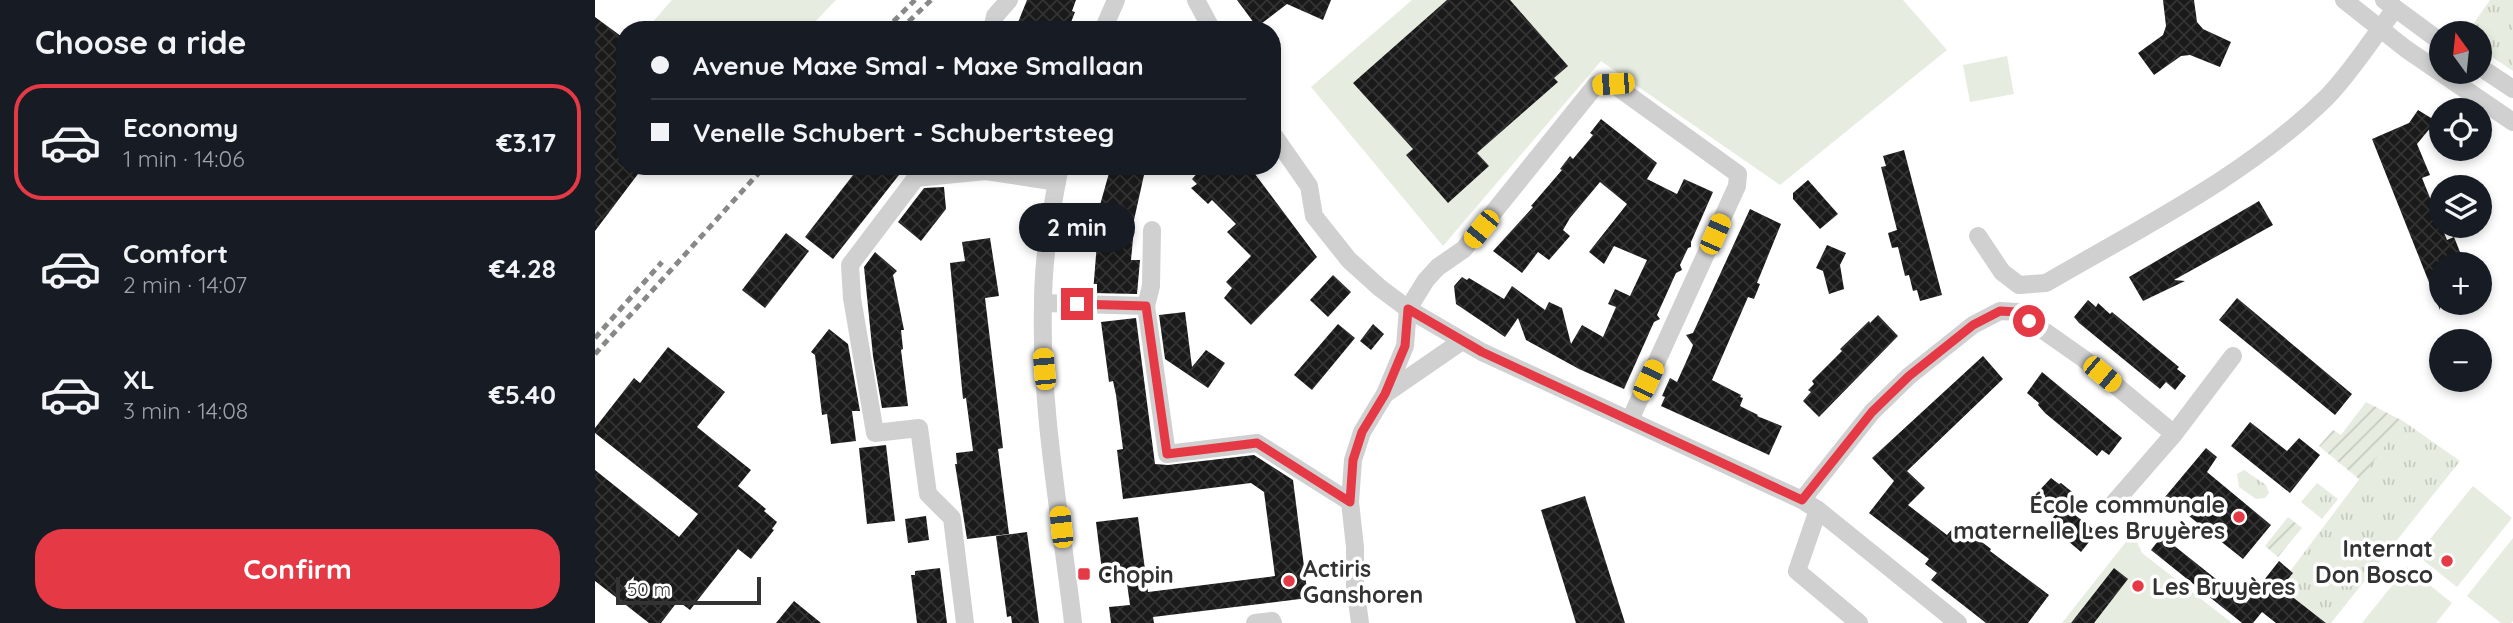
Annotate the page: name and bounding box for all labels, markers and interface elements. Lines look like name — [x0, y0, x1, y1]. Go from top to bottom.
north arrow — [2429, 21, 2492, 84]
map controls — [2429, 21, 2492, 392]
text: Choose a ride — [35, 22, 247, 62]
text: Avenue Maxe Smal - Maxe Smallaan — [693, 49, 1144, 82]
car — [1592, 72, 1635, 96]
button: locate — [2429, 98, 2492, 161]
icon: car — [39, 111, 102, 174]
text: Economy — [123, 111, 238, 144]
text: Venelle Schubert - Schubertsteeg — [693, 116, 1114, 149]
text: €3.17 — [496, 126, 556, 159]
text: 1 min · 14:06 — [123, 144, 245, 173]
button: layers — [2429, 175, 2492, 238]
callout: 2 min — [1019, 202, 1135, 252]
car — [1460, 206, 1503, 252]
car — [1697, 211, 1734, 257]
text: 2 min — [1047, 213, 1107, 242]
icon: car — [39, 237, 102, 300]
text: Comfort — [123, 237, 228, 270]
text: €4.28 — [489, 252, 556, 285]
button: + — [2429, 252, 2492, 315]
text: 2 min · 14:07 — [123, 270, 247, 299]
route end — [1061, 288, 1093, 320]
route start — [2013, 305, 2045, 337]
button: − — [2429, 329, 2492, 392]
car — [1032, 347, 1057, 391]
car — [2080, 352, 2125, 396]
car — [1630, 357, 1667, 403]
icon: car — [39, 363, 102, 426]
text: XL — [123, 363, 155, 396]
text: €5.40 — [489, 378, 556, 411]
text: 3 min · 14:08 — [123, 396, 248, 425]
place label: École communale maternelle Les Bruyères — [1953, 490, 2225, 545]
car — [1049, 505, 1074, 549]
marker: École communale maternelle Les Bruyères — [2231, 509, 2247, 525]
button: Confirm — [35, 529, 560, 609]
place label: Internat Don Bosco — [2315, 534, 2433, 589]
marker: Internat Don Bosco — [2439, 553, 2455, 569]
place label: Actiris Ganshoren — [1303, 554, 1423, 609]
place label: Chopin — [1098, 560, 1174, 589]
marker: Chopin — [1076, 566, 1092, 582]
place label: Les Bruyères — [2152, 572, 2296, 601]
marker: Actiris Ganshoren — [1281, 573, 1297, 589]
scale bar — [616, 574, 761, 606]
text: 50 m — [627, 577, 671, 601]
marker: Les Bruyères — [2130, 578, 2146, 594]

